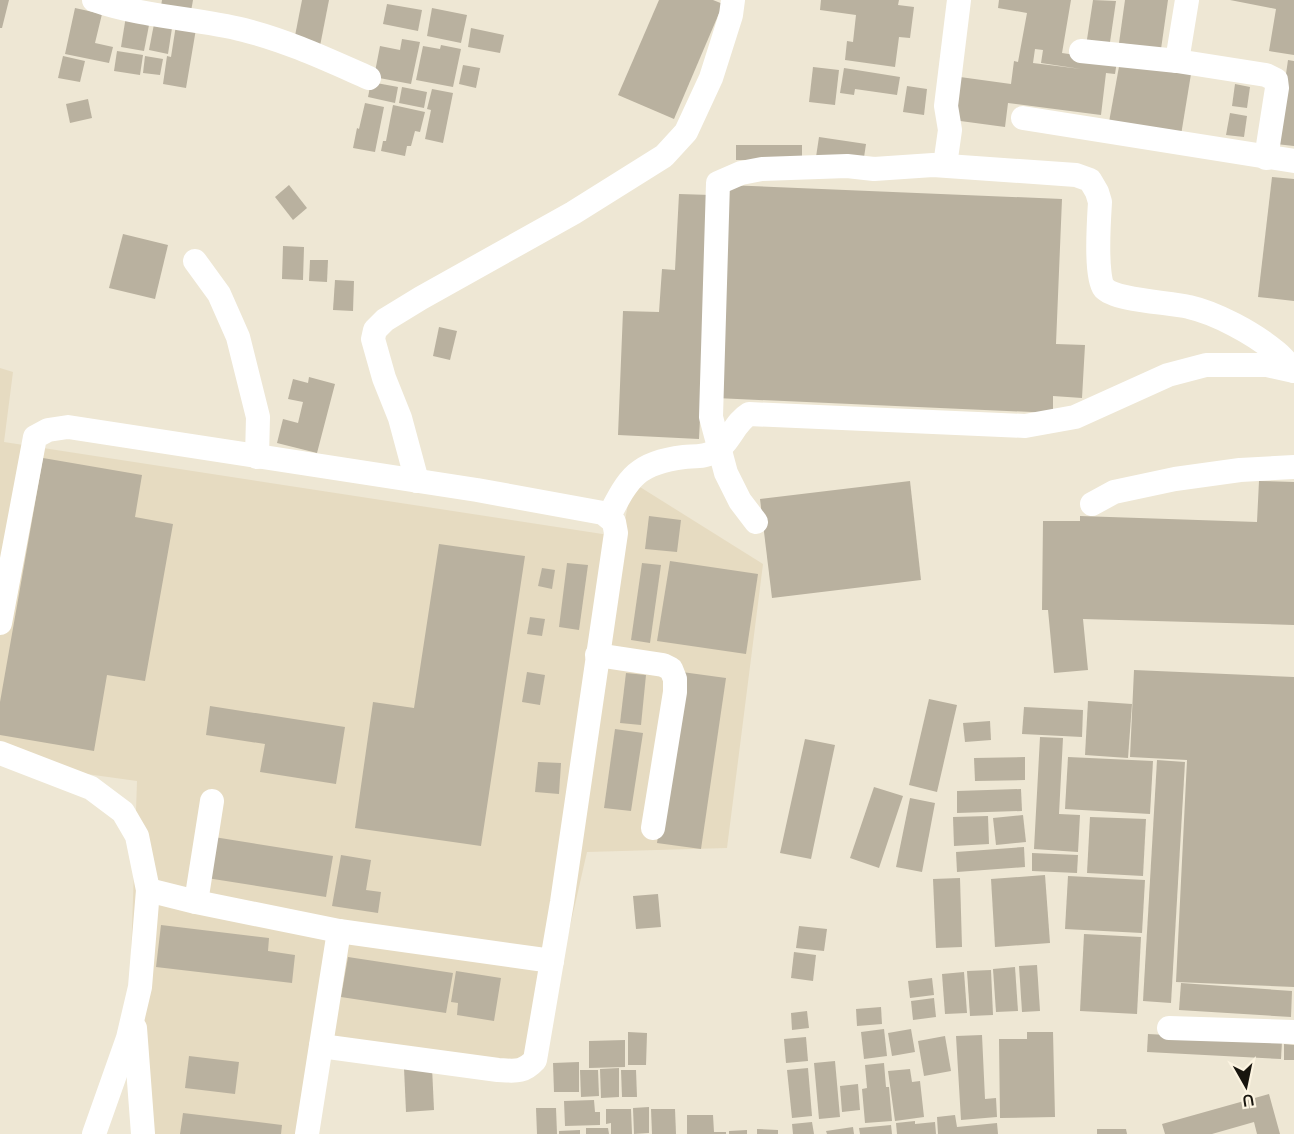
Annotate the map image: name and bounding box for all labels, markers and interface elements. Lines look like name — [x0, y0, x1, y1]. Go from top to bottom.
north arrow — [1216, 1056, 1276, 1116]
text: U — [1241, 1090, 1256, 1112]

